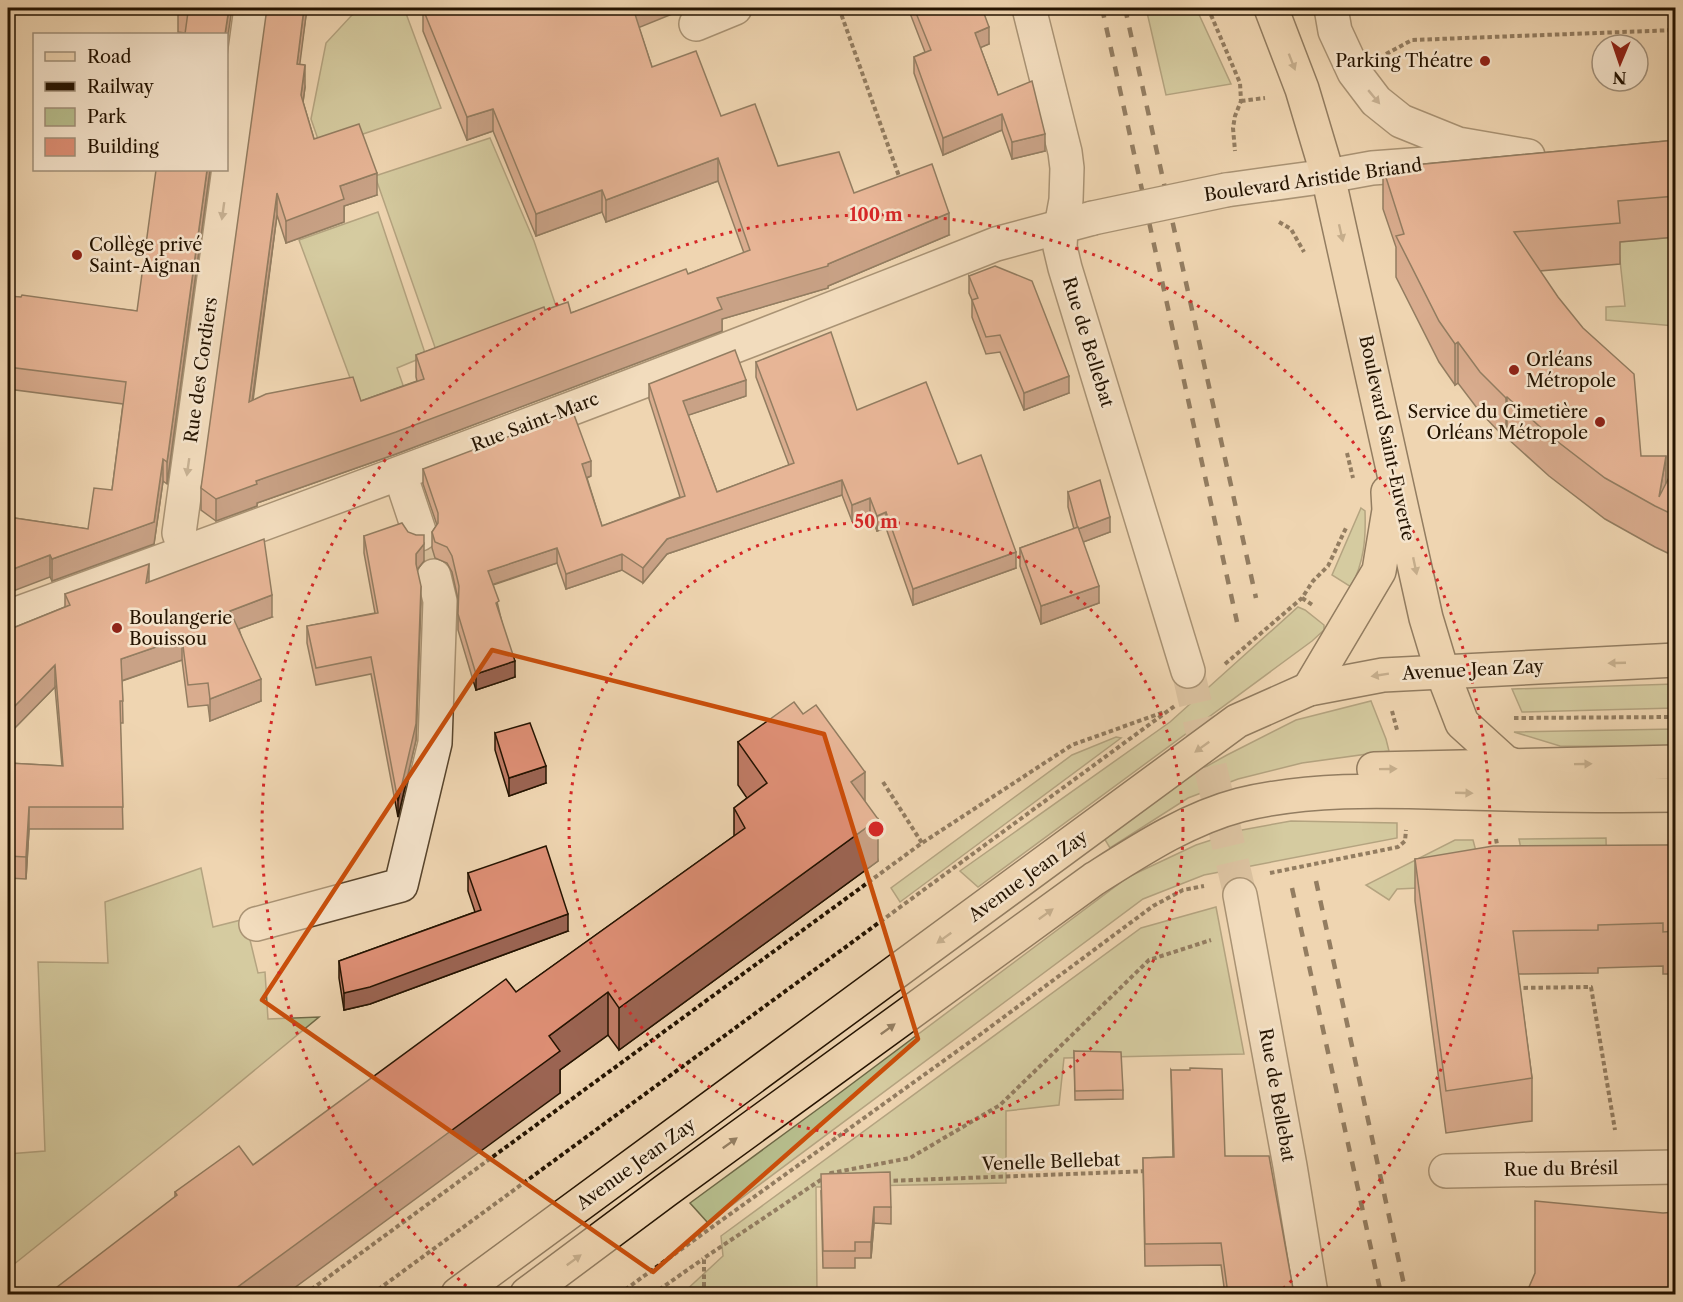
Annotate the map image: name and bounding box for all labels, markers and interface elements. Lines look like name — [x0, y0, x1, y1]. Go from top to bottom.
legend — [33, 33, 228, 171]
north arrow — [1590, 33, 1650, 93]
text: Road — [87, 46, 132, 68]
place label: Parking Théatre — [1335, 50, 1473, 72]
one-way arrow — [1288, 53, 1297, 71]
marker: Parking Théatre — [1478, 54, 1492, 68]
text: N — [1612, 68, 1627, 88]
text: Railway — [87, 76, 155, 98]
one-way arrow — [1367, 89, 1380, 105]
text: Park — [87, 106, 128, 128]
text: Building — [87, 136, 159, 158]
street label: Boulevard Aristide Briand — [1203, 154, 1423, 206]
one-way arrow — [219, 202, 228, 221]
text: 100 m — [849, 204, 903, 226]
one-way arrow — [1337, 224, 1347, 242]
place label: Collège privé Saint-Aignan — [89, 234, 202, 277]
marker: Collège privé Saint-Aignan — [70, 248, 84, 262]
street label: Rue de Bellebat — [1058, 274, 1118, 410]
street label: Rue des Cordiers — [180, 296, 222, 444]
street label: Boulevard Saint-Euverte — [1354, 333, 1420, 543]
place label: Orléans Métropole — [1526, 349, 1616, 392]
marker: Orléans Métropole — [1507, 363, 1521, 377]
street label: Rue Saint-Marc — [468, 388, 602, 456]
place label: Service du Cimetière Orléans Métropole — [1408, 401, 1588, 444]
marker: Service du Cimetière Orléans Métropole — [1593, 415, 1607, 429]
one-way arrow — [183, 457, 193, 476]
text: 50 m — [854, 511, 898, 533]
one-way arrow — [1411, 557, 1420, 576]
place label: Boulangerie Bouissou — [129, 607, 232, 650]
marker: Boulangerie Bouissou — [110, 621, 124, 635]
street label: Avenue Jean Zay — [1401, 655, 1545, 685]
one-way arrow — [1608, 658, 1627, 667]
one-way arrow — [1371, 671, 1390, 680]
one-way arrow — [1195, 741, 1210, 753]
one-way arrow — [1574, 760, 1593, 769]
one-way arrow — [1379, 764, 1398, 774]
one-way arrow — [1455, 788, 1474, 797]
centre of rings — [866, 819, 886, 839]
street label: Avenue Jean Zay — [963, 825, 1093, 927]
one-way arrow — [1038, 908, 1054, 920]
one-way arrow — [936, 931, 951, 943]
one-way arrow — [880, 1023, 896, 1035]
street label: Rue de Bellebat — [1254, 1027, 1300, 1164]
street label: Avenue Jean Zay — [571, 1113, 701, 1215]
one-way arrow — [723, 1138, 738, 1150]
street label: Venelle Bellebat — [980, 1149, 1121, 1175]
street label: Rue du Brésil — [1504, 1157, 1618, 1181]
one-way arrow — [566, 1254, 582, 1266]

